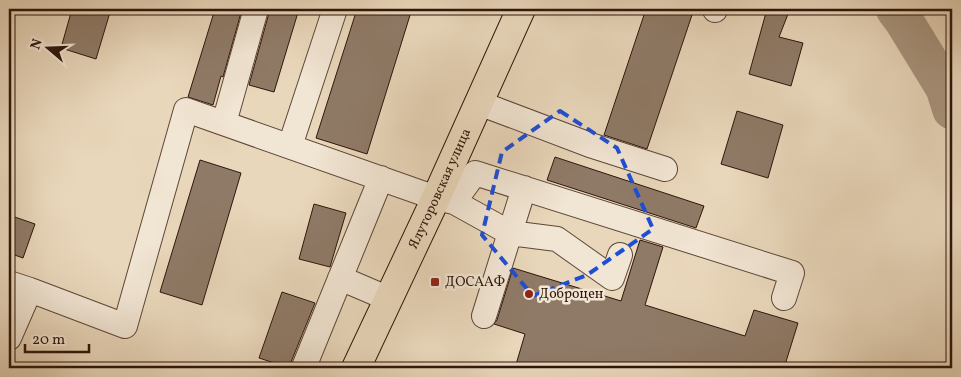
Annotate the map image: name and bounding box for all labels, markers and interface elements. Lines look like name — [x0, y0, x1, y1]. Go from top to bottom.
north arrow — [22, 22, 72, 72]
text: N — [26, 36, 48, 52]
street label: Ялуторовская улица — [404, 125, 476, 252]
place label: ДОСААФ — [445, 273, 505, 292]
marker: ДОСААФ — [429, 276, 441, 288]
place label: Доброцен — [539, 285, 604, 304]
marker: Доброцен — [523, 288, 535, 300]
scale bar — [25, 322, 89, 354]
text: 20 m — [32, 330, 65, 351]

